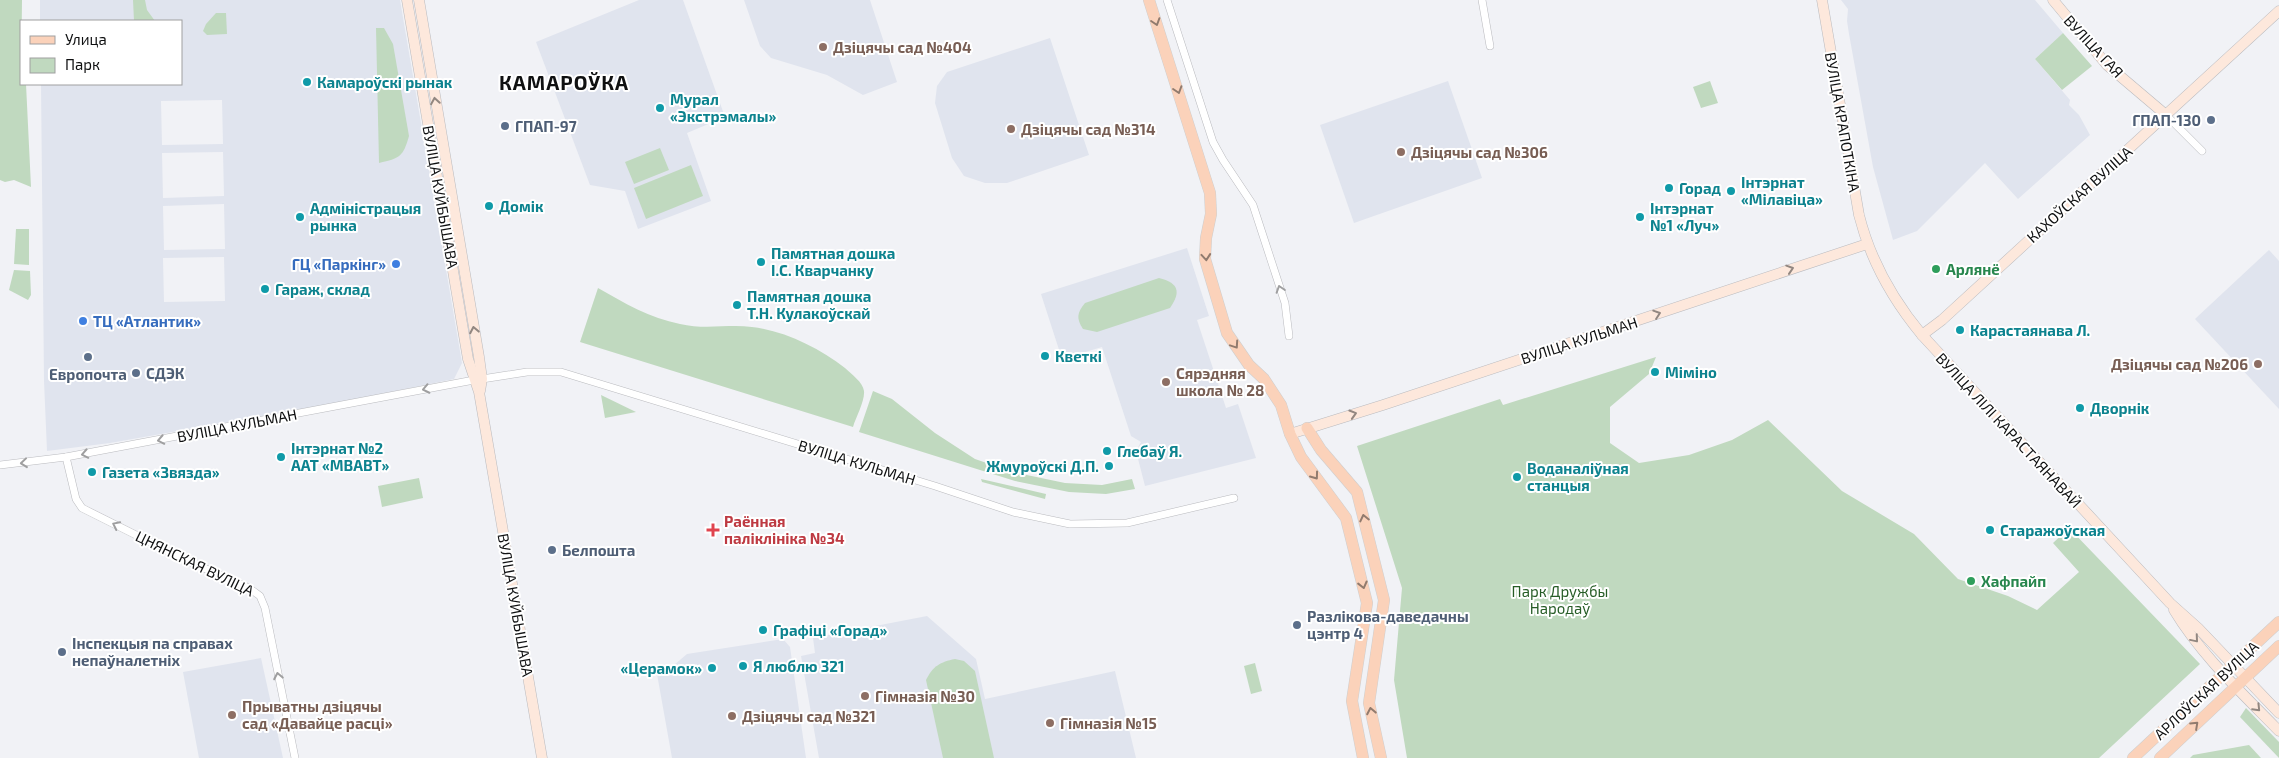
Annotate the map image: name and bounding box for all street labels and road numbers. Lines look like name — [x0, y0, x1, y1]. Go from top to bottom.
street label: ВУЛІЦА ГАЯ — [2061, 11, 2127, 81]
street label: ВУЛІЦА КРАПОТКІНА — [1822, 51, 1864, 194]
street label: ВУЛІЦА КУЙБЫШАВА — [420, 124, 463, 271]
street label: КАХОЎСКАЯ ВУЛІЦА — [2023, 142, 2136, 246]
street label: ВУЛІЦА КУЛЬМАН — [1518, 313, 1640, 367]
street label: ВУЛІЦА ЛІЛІ КАРАСТАЯНАВАЙ — [1932, 349, 2086, 511]
street label: ВУЛІЦА КУЛЬМАН — [176, 405, 298, 445]
street label: ВУЛІЦА КУЛЬМАН — [796, 436, 918, 488]
street label: ЦНЯНСКАЯ ВУЛІЦА — [133, 527, 258, 600]
street label: ВУЛІЦА КУЙБЫШАВА — [495, 532, 538, 679]
street label: АРЛОЎСКАЯ ВУЛІЦА — [2150, 637, 2262, 743]

